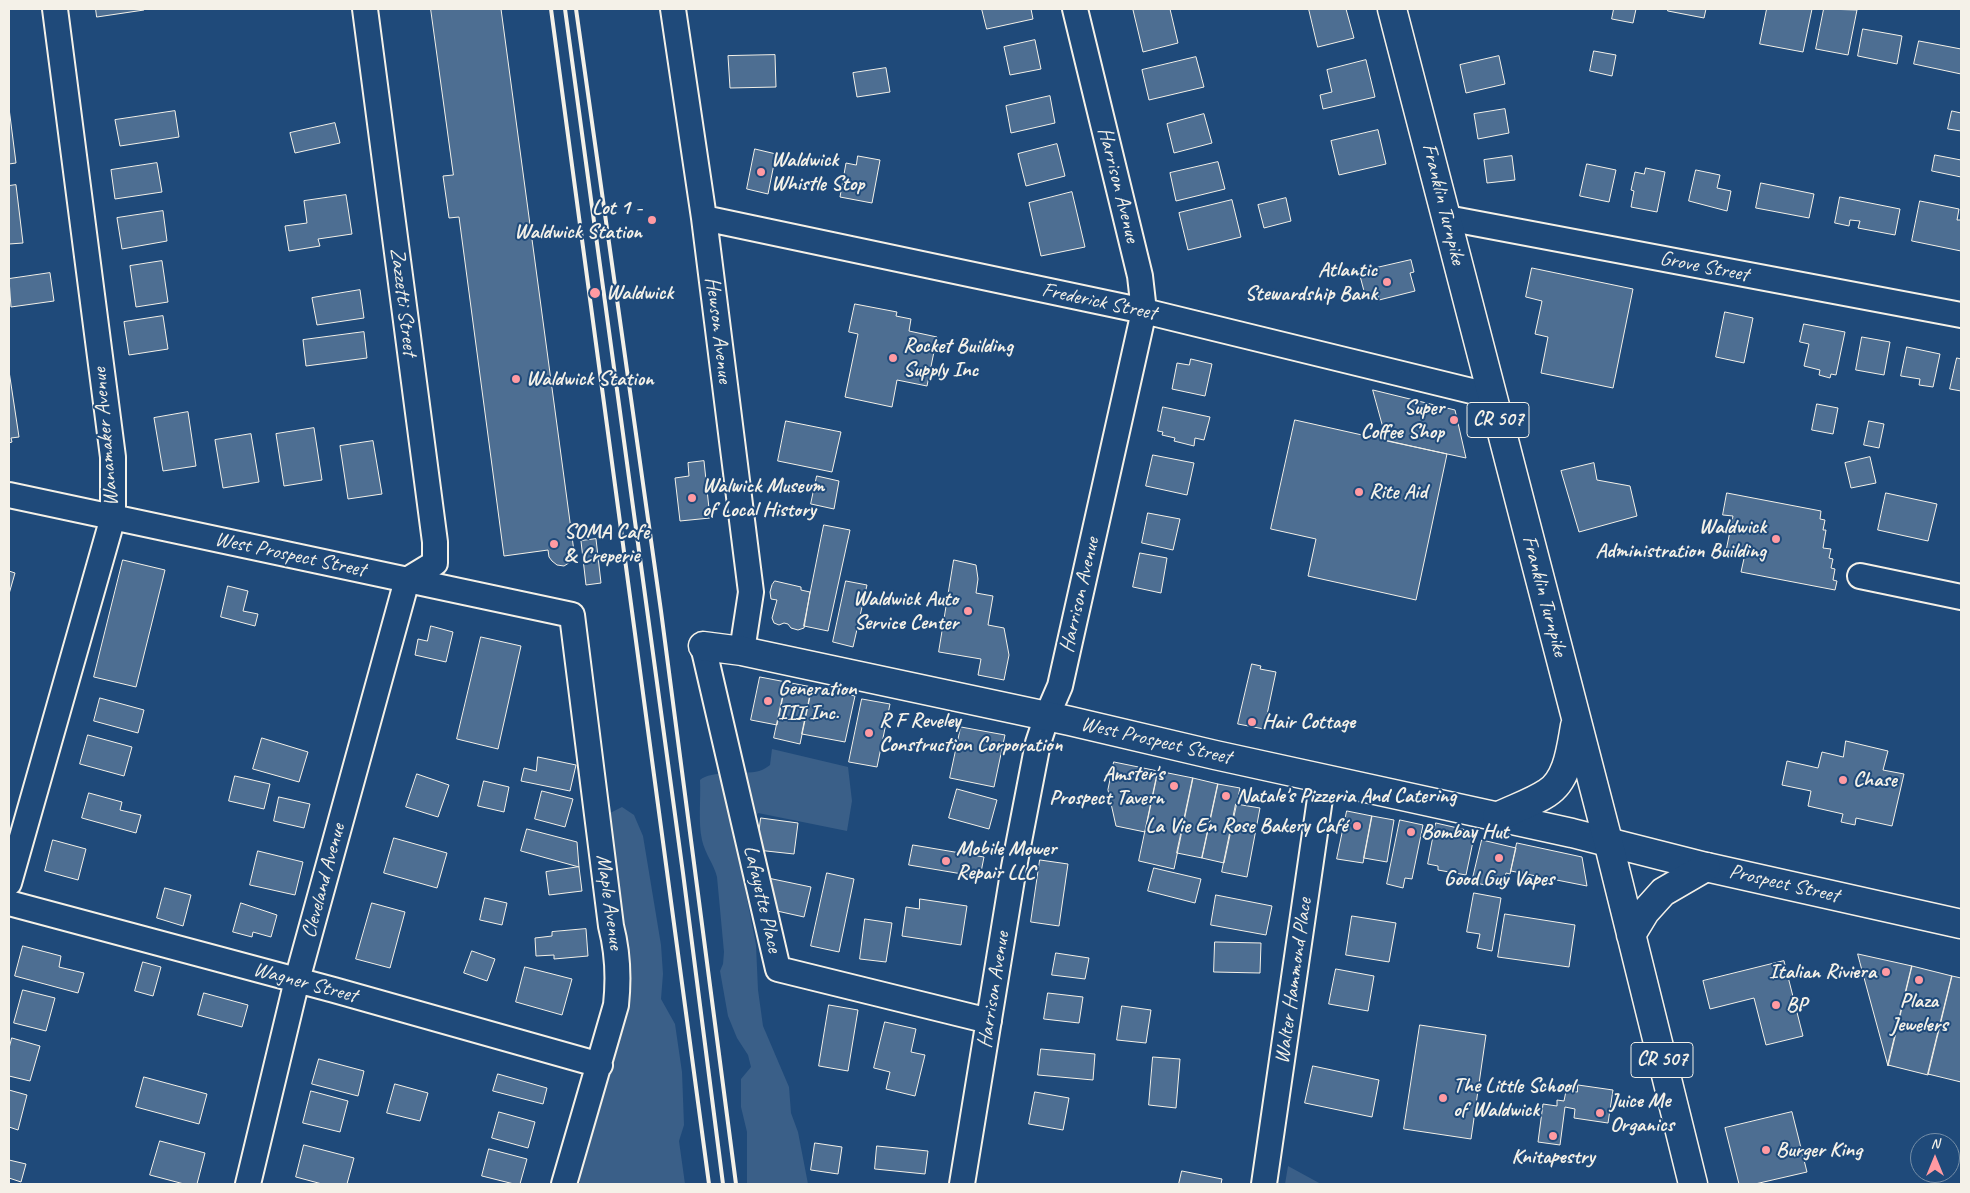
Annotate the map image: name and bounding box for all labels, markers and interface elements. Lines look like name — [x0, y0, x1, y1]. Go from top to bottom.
street label: Harrison Avenue — [1092, 125, 1144, 245]
street label: Franklin Turnpike — [1416, 141, 1470, 267]
place label: Waldwick Whistle Stop — [771, 147, 864, 197]
marker: Waldwick Whistle Stop — [755, 166, 767, 178]
place label: Lot 1 - Waldwick Station — [514, 195, 642, 245]
marker: Lot 1 - Waldwick Station — [646, 214, 658, 226]
street label: Grove Street — [1658, 246, 1750, 288]
street label: Zazzetti Street — [384, 247, 422, 357]
place label: Atlantic Stewardship Bank — [1245, 257, 1377, 307]
street label: Hewson Avenue — [699, 275, 737, 385]
marker: Atlantic Stewardship Bank — [1381, 276, 1393, 288]
street label: Frederick Street — [1040, 278, 1158, 326]
place label: Waldwick — [606, 280, 673, 306]
marker: Waldwick — [588, 286, 602, 300]
place label: Rocket Building Supply Inc — [903, 333, 1013, 383]
marker: Rocket Building Supply Inc — [887, 352, 899, 364]
place label: Waldwick Station — [526, 366, 654, 392]
street label: Wanamaker Avenue — [87, 367, 125, 507]
marker: Waldwick Station — [510, 373, 522, 385]
place label: Super Coffee Shop — [1360, 395, 1444, 445]
road number: CR 507 — [1467, 402, 1529, 438]
marker: Super Coffee Shop — [1448, 414, 1460, 426]
place label: Walwick Museum of Local History — [702, 473, 824, 523]
place label: Rite Aid — [1369, 479, 1427, 505]
marker: Rite Aid — [1353, 486, 1365, 498]
marker: Walwick Museum of Local History — [686, 492, 698, 504]
place label: Waldwick Administration Building — [1596, 514, 1766, 564]
place label: SOMA Cafe & Creperie — [564, 519, 649, 569]
street label: West Prospect Street — [212, 527, 368, 583]
street label: Franklin Turnpike — [1516, 533, 1572, 659]
marker: Waldwick Administration Building — [1770, 533, 1782, 545]
street label: Harrison Avenue — [1055, 535, 1105, 655]
marker: SOMA Cafe & Creperie — [548, 538, 560, 550]
place label: Waldwick Auto Service Center — [853, 586, 958, 636]
marker: Waldwick Auto Service Center — [962, 605, 974, 617]
place label: Generation III Inc. — [778, 676, 857, 726]
marker: Generation III Inc. — [762, 695, 774, 707]
place label: R F Reveley Construction Corporation — [879, 708, 1062, 758]
place label: Hair Cottage — [1262, 709, 1355, 735]
street label: West Prospect Street — [1079, 711, 1233, 771]
marker: Hair Cottage — [1246, 716, 1258, 728]
marker: R F Reveley Construction Corporation — [863, 727, 875, 739]
place label: Amster's Prospect Tavern — [1049, 761, 1164, 811]
place label: Chase — [1853, 767, 1897, 793]
marker: Chase — [1837, 774, 1849, 786]
marker: Amster's Prospect Tavern — [1168, 780, 1180, 792]
place label: Natale's Pizzeria And Catering — [1236, 783, 1456, 809]
marker: Natale's Pizzeria And Catering — [1220, 790, 1232, 802]
place label: La Vie En Rose Bakery Café — [1145, 813, 1347, 839]
place label: Bombay Hut — [1421, 819, 1508, 845]
marker: La Vie En Rose Bakery Café — [1351, 820, 1363, 832]
street label: Cleveland Avenue — [297, 821, 351, 941]
marker: Bombay Hut — [1405, 826, 1417, 838]
place label: Mobile Mower Repair LLC — [956, 836, 1056, 886]
street label: Lafayette Place — [737, 843, 787, 955]
marker: Good Guy Vapes — [1493, 852, 1505, 864]
street label: Maple Avenue — [590, 853, 628, 951]
marker: Mobile Mower Repair LLC — [940, 855, 952, 867]
street label: Prospect Street — [1727, 859, 1841, 909]
place label: Good Guy Vapes — [1444, 866, 1554, 892]
street label: Walter Hammond Place — [1270, 897, 1318, 1065]
street label: Harrison Avenue — [972, 930, 1016, 1050]
street label: Wagner Street — [250, 957, 360, 1009]
place label: Italian Riviera — [1769, 959, 1876, 985]
marker: Italian Riviera — [1880, 966, 1892, 978]
marker: Plaza Jewelers — [1913, 974, 1925, 986]
place label: Plaza Jewelers — [1891, 988, 1947, 1038]
place label: BP — [1786, 992, 1807, 1018]
marker: BP — [1770, 999, 1782, 1011]
road number: CR 507 — [1631, 1042, 1693, 1078]
place label: The Little School of Waldwick — [1453, 1073, 1574, 1123]
place label: Juice Me Organics — [1610, 1088, 1674, 1138]
marker: The Little School of Waldwick — [1437, 1092, 1449, 1104]
marker: Juice Me Organics — [1594, 1107, 1606, 1119]
marker: Knitapestry — [1547, 1130, 1559, 1142]
north arrow — [1910, 1133, 1960, 1183]
text: N — [1931, 1135, 1939, 1152]
place label: Burger King — [1776, 1137, 1862, 1163]
place label: Knitapestry — [1511, 1144, 1595, 1170]
marker: Burger King — [1760, 1144, 1772, 1156]

